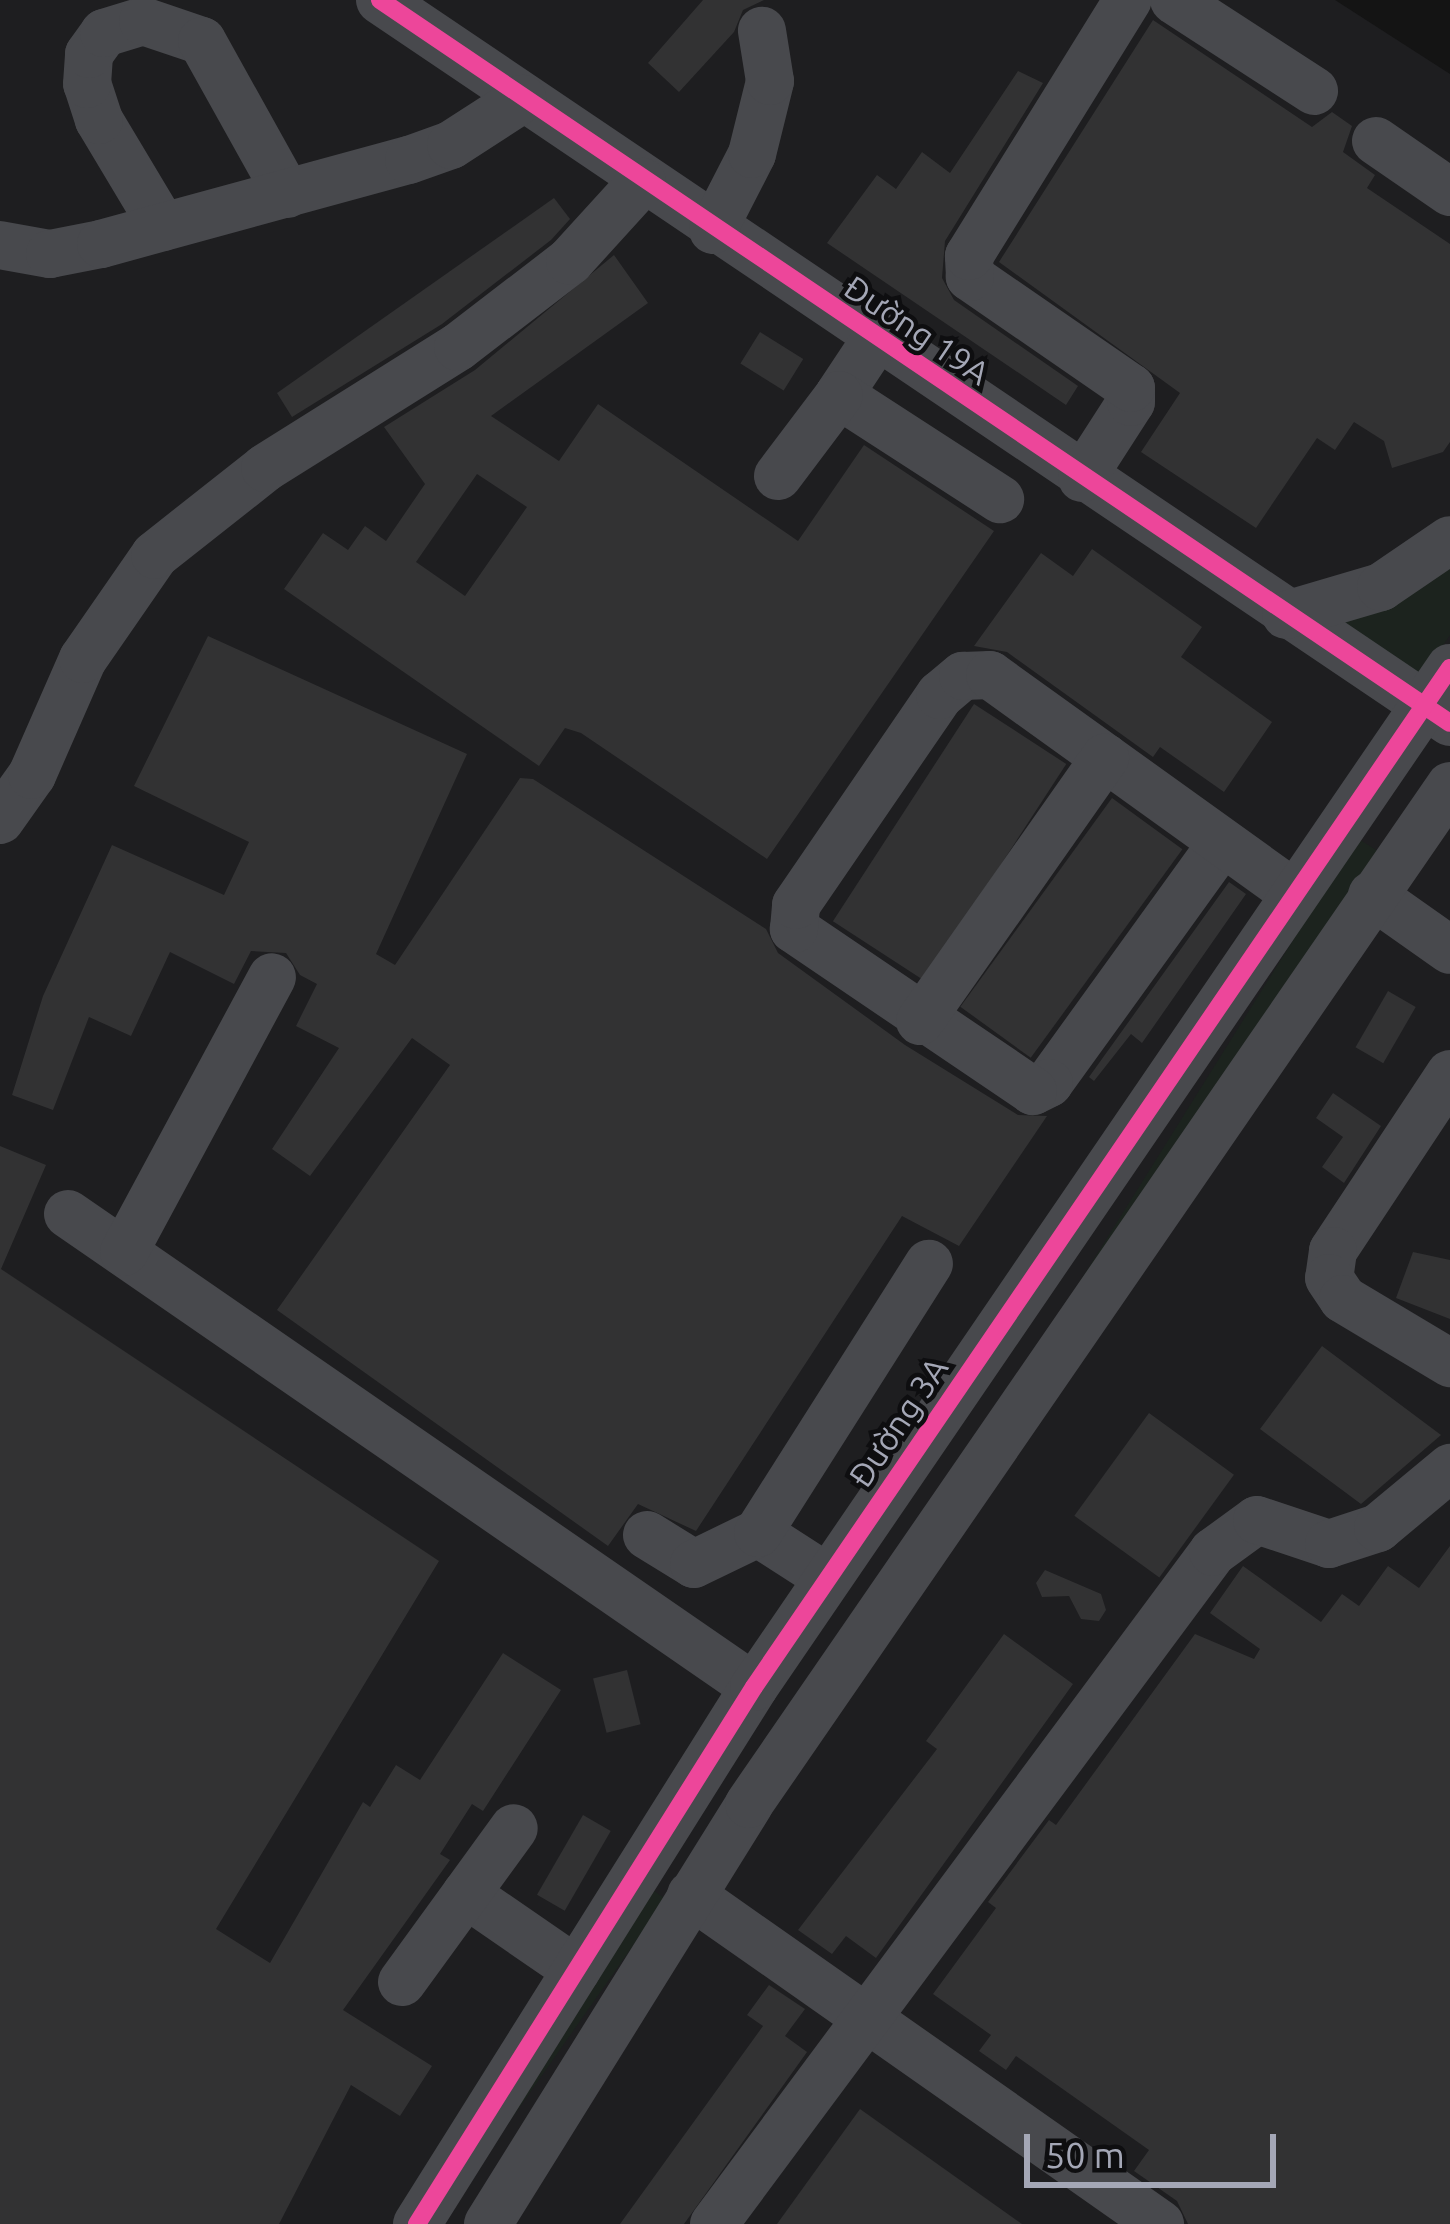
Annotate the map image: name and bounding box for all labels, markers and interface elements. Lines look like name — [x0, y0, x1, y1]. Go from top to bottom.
street label: Đường 19A — [837, 267, 997, 393]
street label: Đường 3A — [840, 1350, 956, 1494]
scale bar — [1030, 2110, 1282, 2184]
text: 50 m — [1045, 2134, 1125, 2175]

